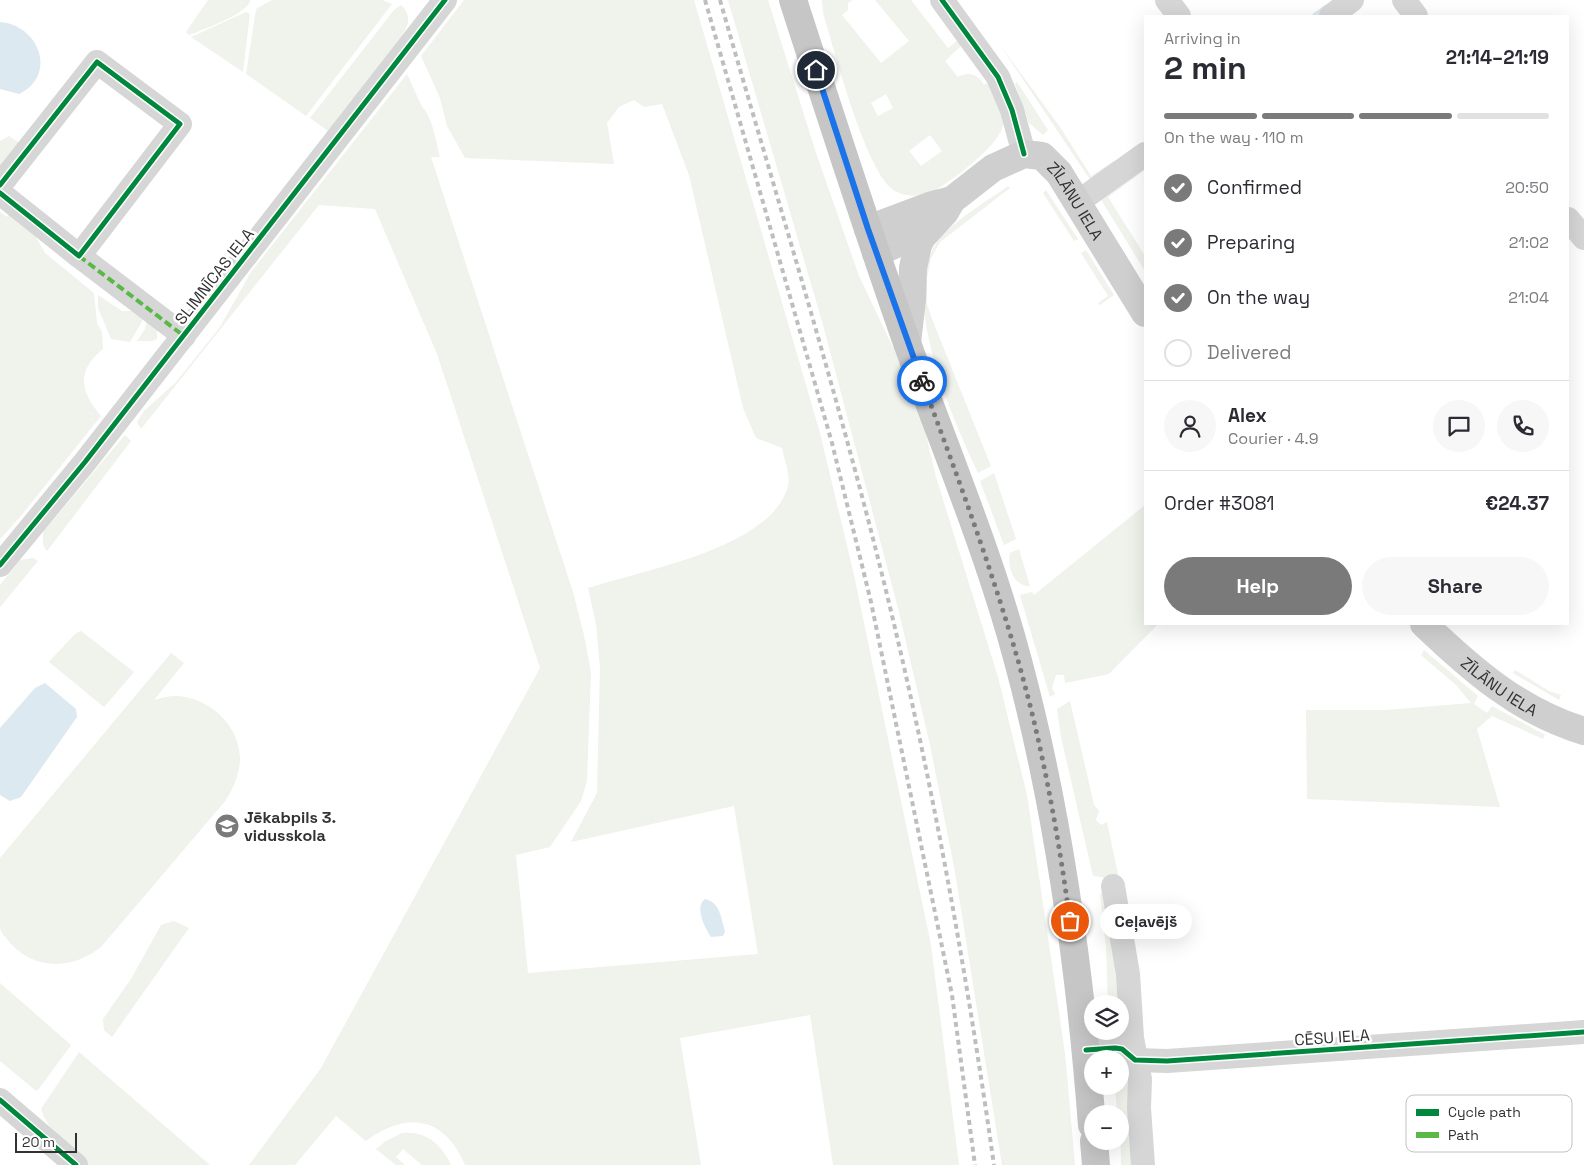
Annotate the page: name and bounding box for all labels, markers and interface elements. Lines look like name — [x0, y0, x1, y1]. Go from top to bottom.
text: Arriving in — [1164, 28, 1241, 49]
text: 21:14–21:19 — [1446, 45, 1549, 70]
text: 2 min — [1164, 48, 1247, 88]
pin — [795, 49, 837, 91]
icon: home — [802, 56, 830, 84]
text: On the way · 110 m — [1164, 127, 1304, 148]
street label: ZĪLĀNU IELA — [1042, 157, 1108, 244]
icon: check — [1164, 174, 1192, 202]
text: Confirmed — [1207, 175, 1302, 200]
text: 20:50 — [1505, 177, 1549, 198]
street label: SLIMNĪCAS IELA — [170, 224, 259, 329]
icon: check — [1164, 229, 1192, 257]
text: Preparing — [1207, 230, 1295, 255]
text: 21:02 — [1509, 232, 1549, 253]
icon: check — [1164, 284, 1192, 312]
text: On the way — [1207, 285, 1310, 310]
text: 21:04 — [1508, 287, 1549, 308]
text: Delivered — [1207, 340, 1292, 365]
courier — [897, 356, 947, 406]
icon: bike — [908, 367, 936, 395]
button: person — [1164, 400, 1216, 452]
button: chat — [1433, 400, 1485, 452]
button: phone — [1497, 400, 1549, 452]
text: Alex — [1228, 403, 1267, 428]
text: Courier · 4.9 — [1228, 428, 1318, 449]
text: Order #3081 — [1164, 491, 1274, 516]
text: €24.37 — [1485, 491, 1549, 516]
button: Help — [1164, 557, 1352, 615]
button: Share — [1362, 557, 1549, 615]
street label: ZĪLĀNU IELA — [1456, 652, 1541, 721]
place label: Jēkabpils 3. vidusskola — [244, 807, 336, 846]
school or university icon: Jēkabpils 3. vidusskola — [214, 813, 240, 839]
pin — [1049, 900, 1091, 942]
callout: Ceļavējš — [1100, 904, 1192, 938]
icon: bag — [1056, 907, 1084, 935]
text: Ceļavējš — [1114, 911, 1178, 932]
map controls — [1084, 995, 1129, 1150]
button: layers — [1084, 995, 1129, 1040]
street label: CĒSU IELA — [1294, 1024, 1370, 1051]
button: + — [1084, 1050, 1129, 1095]
legend — [1406, 1095, 1572, 1152]
text: Cycle path — [1448, 1103, 1521, 1121]
button: − — [1084, 1105, 1129, 1150]
text: Path — [1448, 1126, 1479, 1144]
scale bar — [15, 1130, 78, 1153]
text: 20 m — [22, 1133, 55, 1151]

